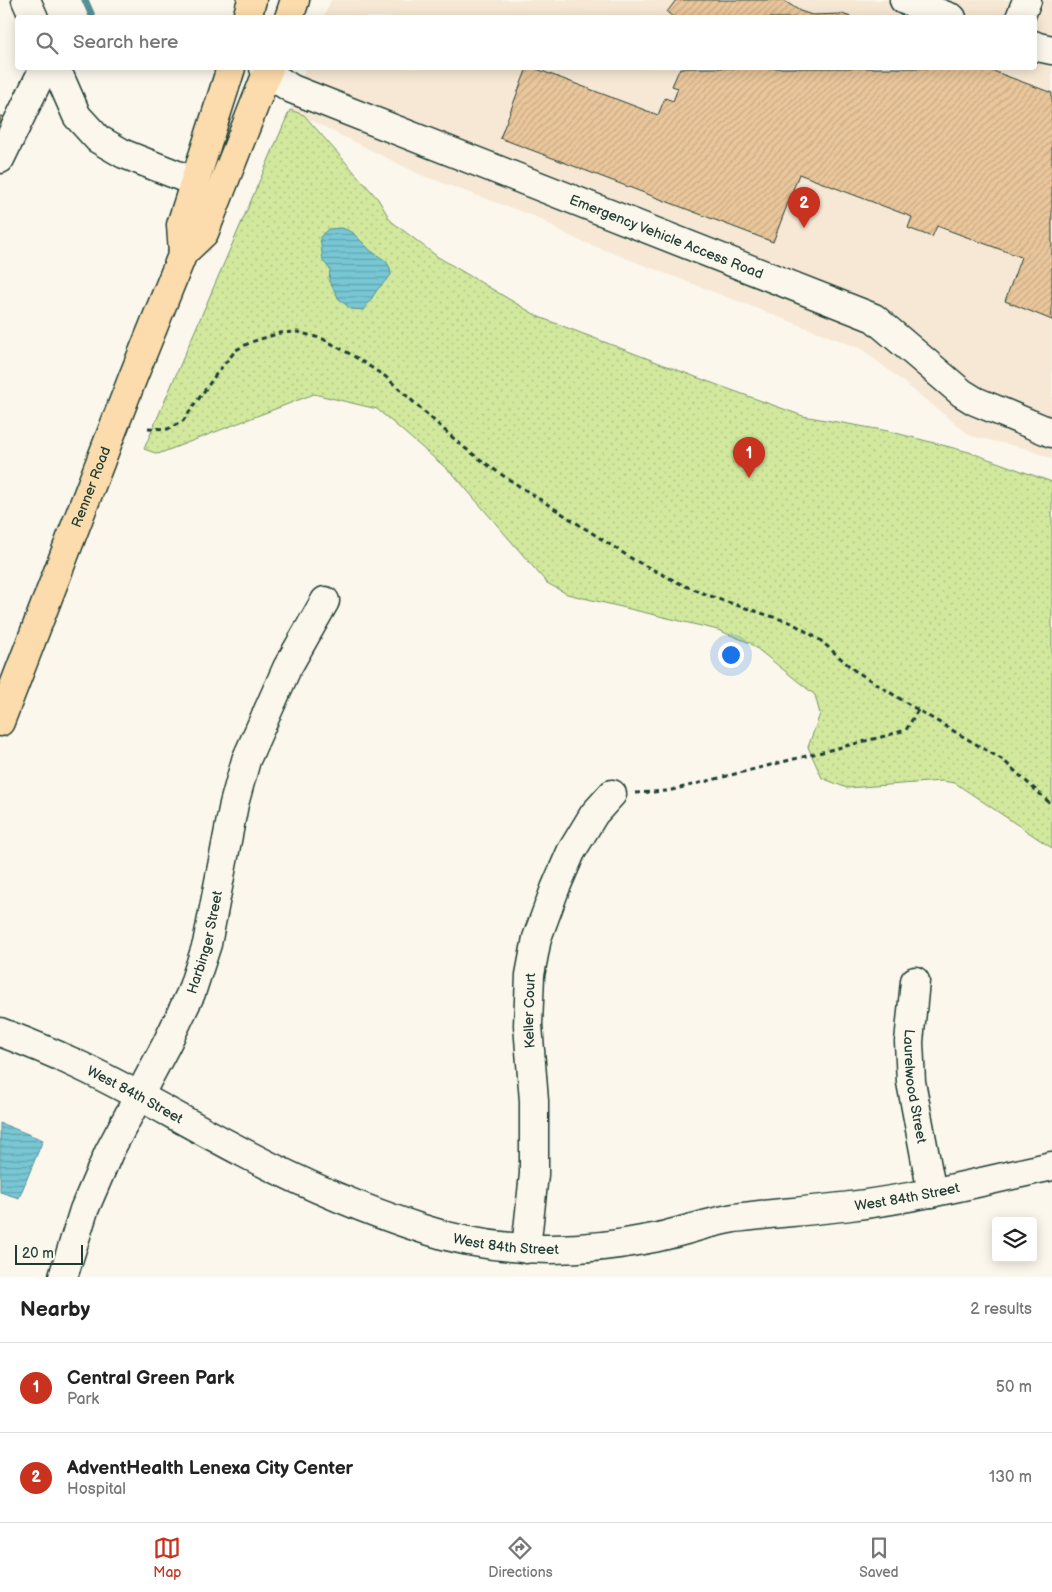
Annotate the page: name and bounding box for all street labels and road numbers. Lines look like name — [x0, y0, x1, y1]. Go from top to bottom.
street label: Emergency Vehicle Access Road — [567, 191, 766, 282]
street label: Renner Road — [67, 444, 114, 530]
street label: Harbinger Street — [183, 889, 226, 996]
street label: Keller Court — [520, 972, 539, 1049]
street label: Laurelwood Street — [900, 1029, 931, 1145]
street label: West 84th Street — [84, 1062, 187, 1127]
street label: West 84th Street — [854, 1179, 962, 1214]
street label: West 84th Street — [452, 1229, 559, 1257]

